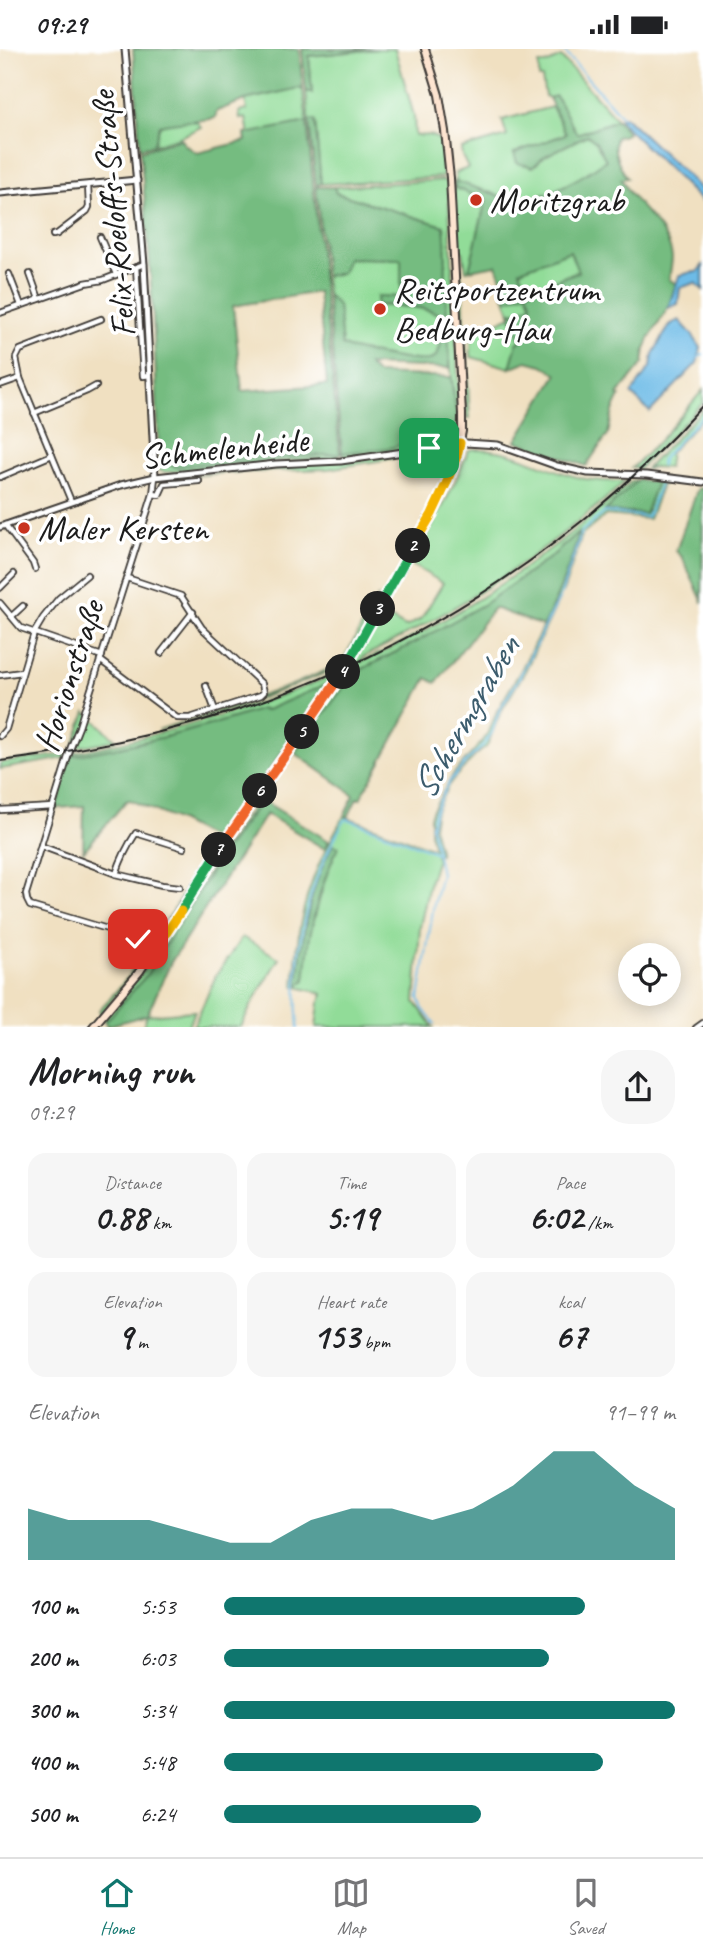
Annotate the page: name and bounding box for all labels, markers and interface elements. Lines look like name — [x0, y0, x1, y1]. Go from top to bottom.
text: 09:29 — [35, 8, 86, 41]
street label: Felix-Roeloffs-Straße — [80, 87, 146, 339]
place label: Moritzgrab — [490, 178, 626, 223]
marker: Moritzgrab — [468, 192, 484, 208]
place label: Reitsportzentrum Bedburg-Hau — [394, 267, 602, 352]
marker: Reitsportzentrum Bedburg-Hau — [372, 301, 388, 317]
street label: Schmelenheide — [138, 417, 312, 479]
pin — [399, 418, 459, 478]
icon: arrive — [410, 429, 448, 467]
place label: Maler Kersten — [38, 506, 210, 551]
marker: Maler Kersten — [16, 520, 32, 536]
pin: 2 — [396, 529, 430, 563]
text: 2 — [408, 533, 417, 557]
pin: 3 — [360, 591, 396, 627]
street label: Horionstraße — [23, 592, 115, 757]
text: 3 — [373, 596, 382, 620]
water label: Schermgraben — [400, 625, 532, 806]
pin: 4 — [326, 655, 360, 689]
text: 4 — [338, 659, 347, 683]
pin: 5 — [284, 715, 320, 749]
text: 5 — [297, 719, 306, 743]
pin: 6 — [243, 773, 278, 809]
text: 6 — [255, 778, 264, 802]
pin: 7 — [202, 833, 236, 867]
text: 7 — [214, 837, 223, 861]
pin — [108, 909, 168, 969]
icon: check — [119, 920, 157, 958]
map controls — [618, 943, 681, 1006]
button: locate — [618, 943, 681, 1006]
text: Morning run — [28, 1048, 194, 1095]
button: share — [601, 1050, 675, 1124]
text: 09:29 — [28, 1098, 74, 1127]
text: Distance — [104, 1171, 161, 1195]
text: Time — [337, 1171, 366, 1195]
text: Pace — [556, 1171, 585, 1195]
text: 0.88 — [94, 1195, 148, 1240]
text: 5:19 — [325, 1195, 378, 1240]
text: 6:02 — [528, 1195, 583, 1240]
text: km — [148, 1211, 171, 1235]
text: /km — [583, 1211, 613, 1235]
text: Elevation — [103, 1290, 162, 1314]
text: Heart rate — [317, 1290, 386, 1314]
text: kcal — [558, 1290, 583, 1314]
text: 9 — [117, 1314, 133, 1359]
text: 153 — [313, 1314, 360, 1359]
text: 67 — [554, 1314, 587, 1359]
text: m — [133, 1330, 148, 1354]
text: bpm — [360, 1330, 390, 1354]
text: Elevation — [28, 1398, 99, 1427]
text: 91–99 m — [605, 1398, 675, 1427]
text: 100 m — [28, 1592, 78, 1621]
text: 5:53 — [140, 1592, 176, 1621]
text: 200 m — [28, 1644, 78, 1673]
text: 6:03 — [140, 1644, 176, 1673]
text: 300 m — [28, 1696, 78, 1725]
text: 5:34 — [140, 1696, 176, 1725]
text: 400 m — [28, 1748, 78, 1777]
text: 5:48 — [140, 1748, 176, 1777]
text: 500 m — [28, 1800, 77, 1829]
text: 6:24 — [140, 1800, 176, 1829]
tab: Home — [98, 1874, 136, 1940]
tab: Map — [332, 1874, 370, 1940]
tab: Saved — [567, 1874, 605, 1940]

